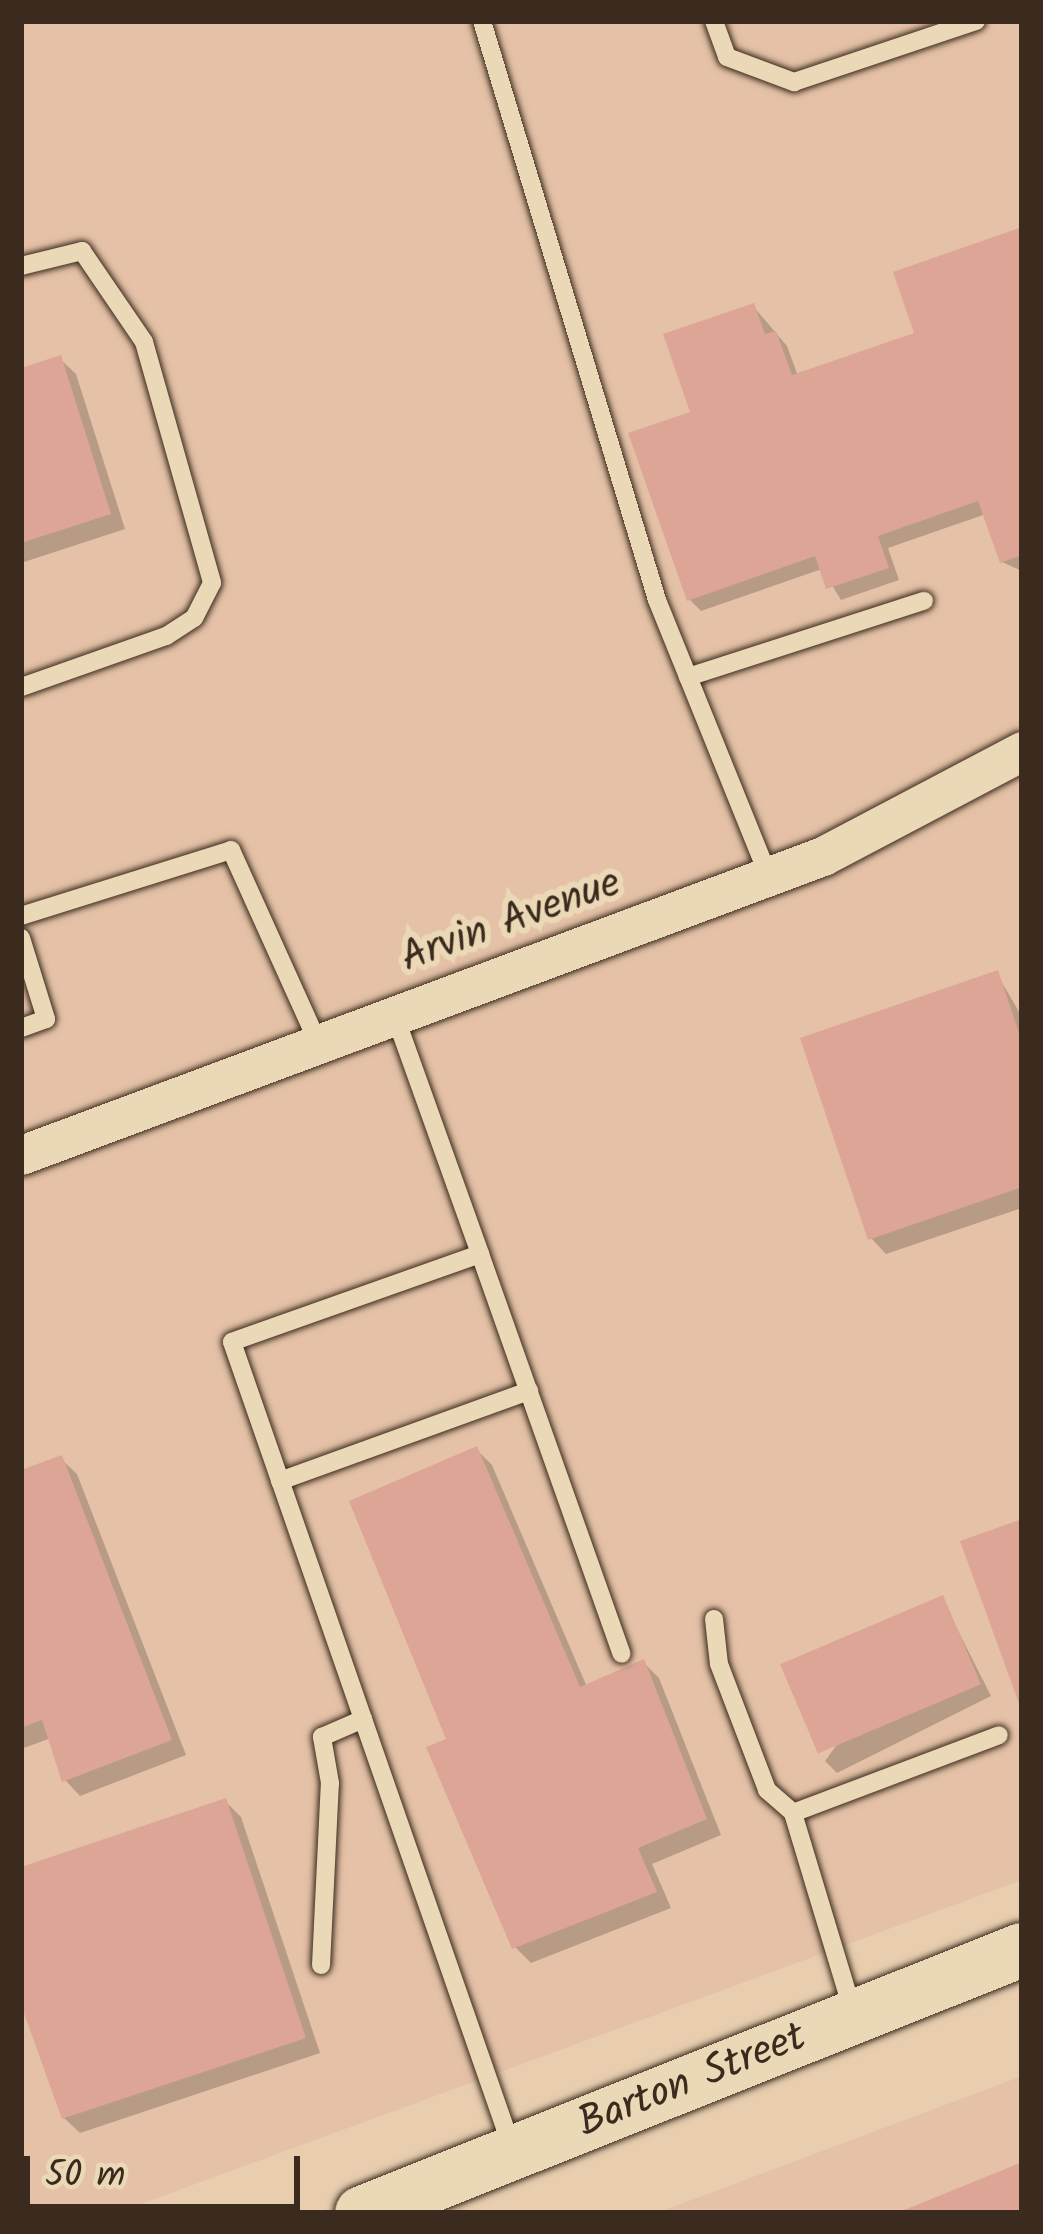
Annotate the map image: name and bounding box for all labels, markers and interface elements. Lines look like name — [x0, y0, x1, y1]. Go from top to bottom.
street label: Arvin Avenue — [394, 859, 628, 985]
street label: Barton Street — [571, 2012, 813, 2150]
scale bar — [30, 2132, 306, 2206]
text: 50 m — [45, 2148, 125, 2205]

